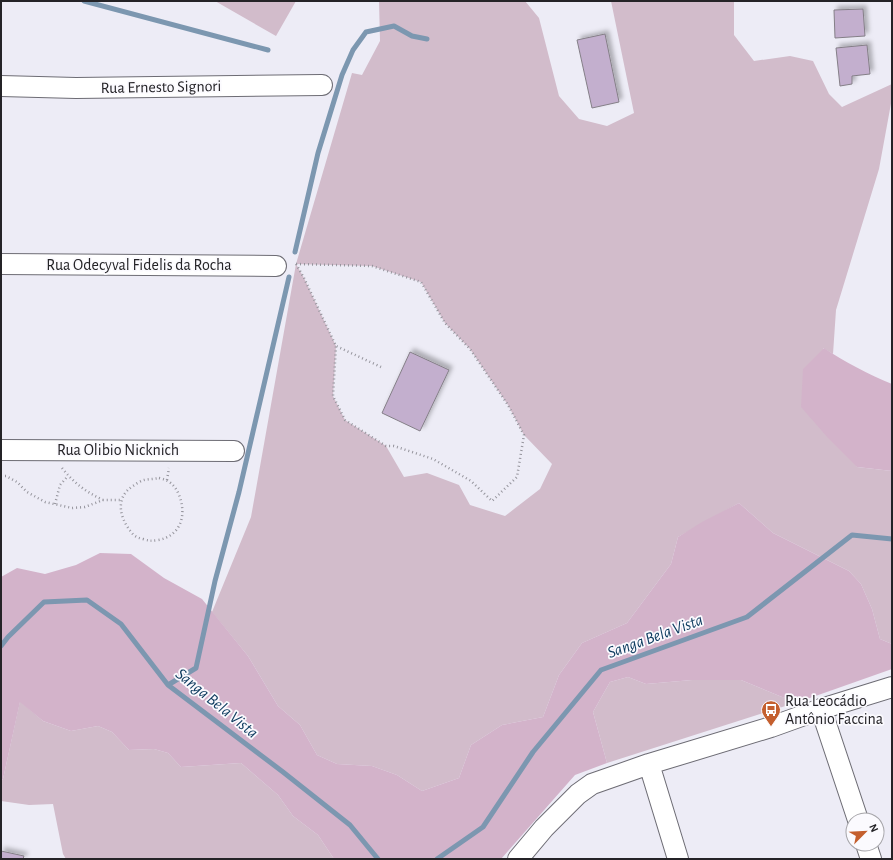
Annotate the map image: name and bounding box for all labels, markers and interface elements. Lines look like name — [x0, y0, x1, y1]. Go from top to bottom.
street label: Rua Ernesto Signori — [101, 78, 221, 96]
street label: Rua Odecyval Fidelis da Rocha — [46, 257, 232, 274]
street label: Rua Olibio Nicknich — [57, 442, 179, 458]
water label: Sanga Bela Vista — [605, 611, 705, 661]
water label: Sanga Bela Vista — [173, 665, 261, 741]
place label: Rua Leocádio Antônio Faccina — [785, 693, 883, 727]
bus stop icon: Rua Leocádio Antônio Faccina — [760, 699, 782, 727]
north arrow — [845, 812, 885, 852]
text: N — [867, 822, 880, 834]

